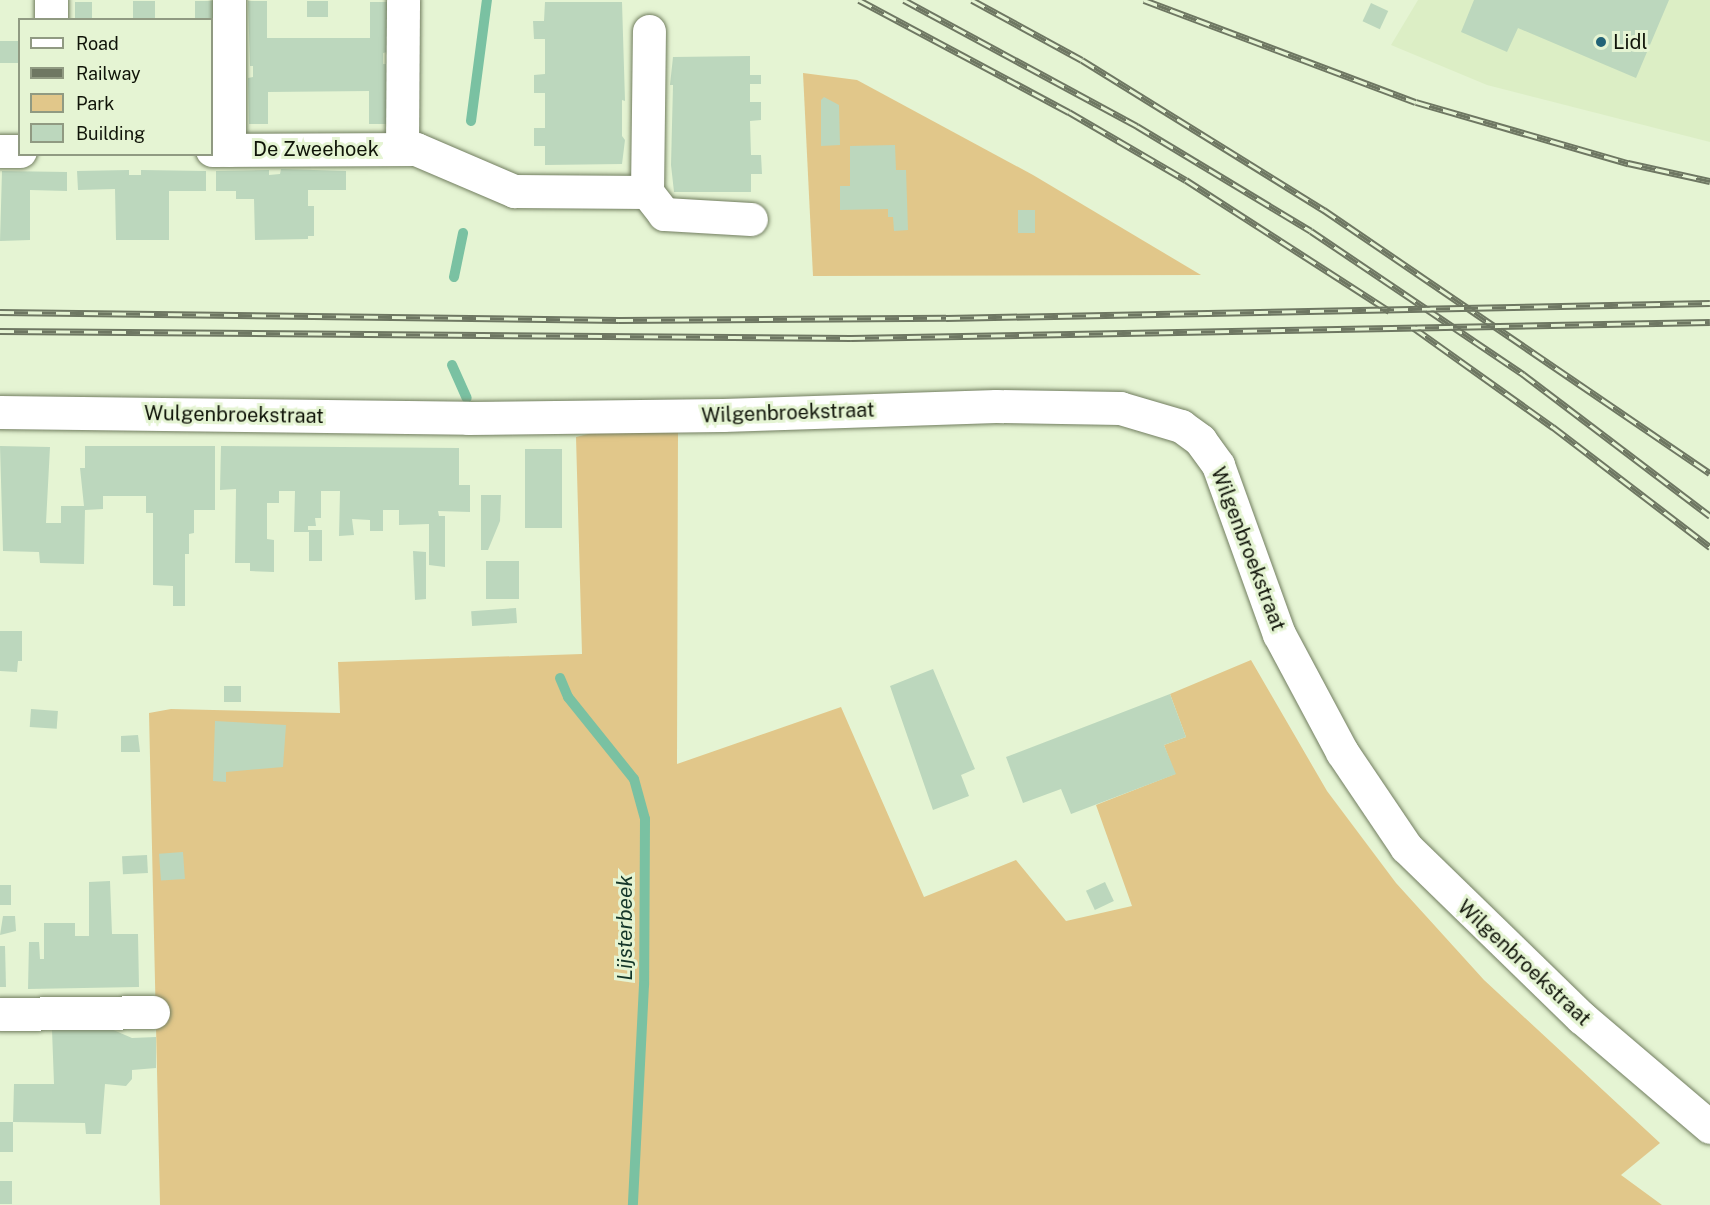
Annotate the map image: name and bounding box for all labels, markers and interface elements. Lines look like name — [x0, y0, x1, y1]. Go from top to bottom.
legend — [18, 18, 213, 156]
place label: Lidl — [1613, 30, 1648, 54]
text: Road — [76, 33, 119, 54]
marker: Lidl — [1594, 35, 1608, 49]
text: Railway — [76, 63, 141, 84]
text: Park — [76, 93, 114, 114]
text: Building — [76, 123, 145, 144]
street label: De Zweehoek — [253, 137, 379, 161]
street label: Wilgenbroekstraat — [701, 398, 875, 428]
street label: Wulgenbroekstraat — [144, 401, 324, 429]
street label: Wilgenbroekstraat — [1206, 464, 1290, 634]
water label: Lijsterbeek — [612, 875, 638, 981]
street label: Wilgenbroekstraat — [1452, 895, 1596, 1031]

